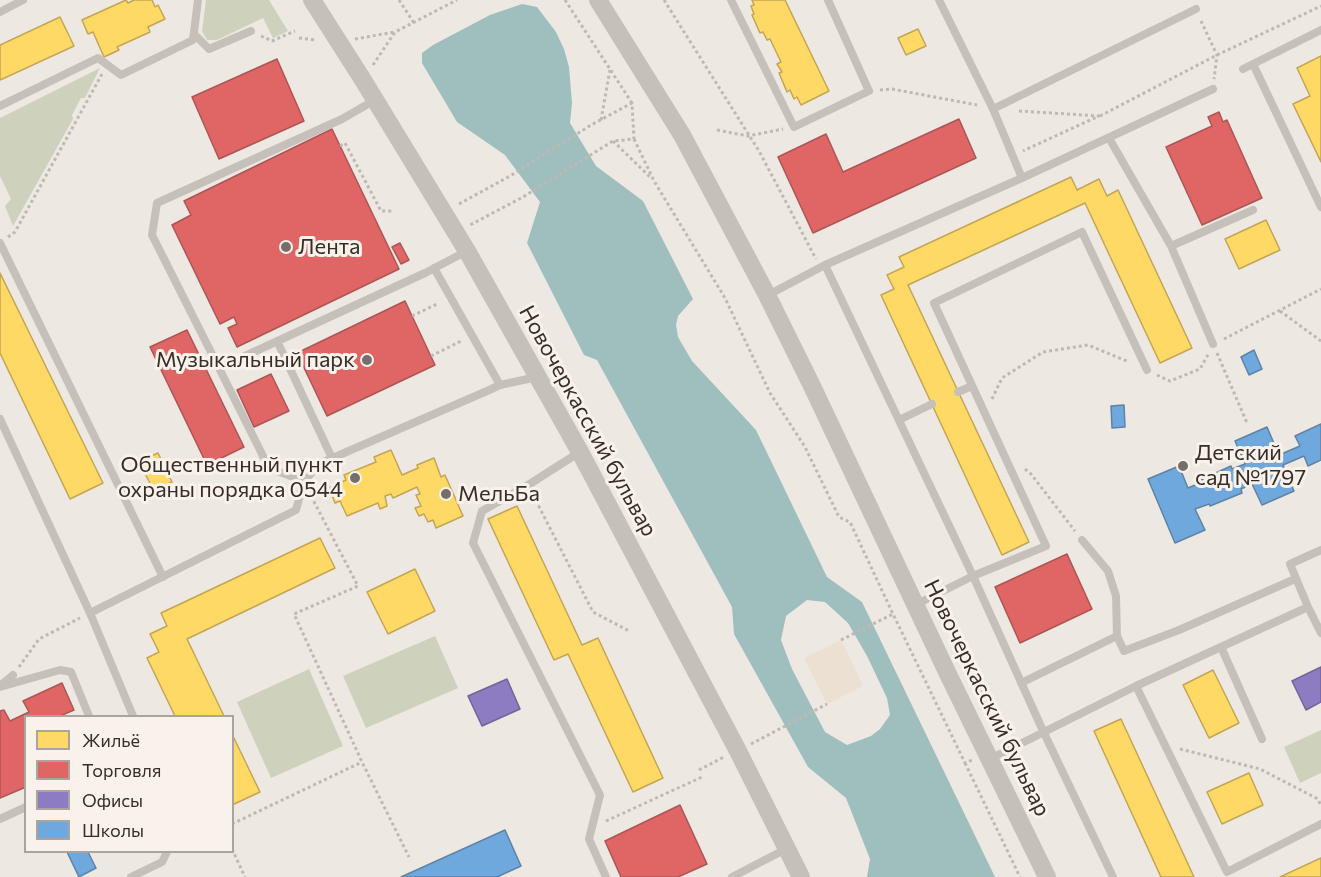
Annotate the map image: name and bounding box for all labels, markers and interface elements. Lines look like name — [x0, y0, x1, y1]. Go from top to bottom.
place label: Лента — [298, 234, 360, 260]
marker: Лента — [279, 240, 293, 254]
street label: Новочеркасский бульвар — [513, 301, 663, 541]
place label: Музыкальный парк — [156, 347, 355, 373]
marker: Музыкальный парк — [360, 353, 374, 367]
place label: Детский сад №1797 — [1195, 440, 1306, 492]
place label: Общественный пункт охраны порядка 0544 — [118, 452, 343, 504]
marker: Детский сад №1797 — [1176, 459, 1190, 473]
marker: Общественный пункт охраны порядка 0544 — [348, 471, 362, 485]
place label: МельБа — [458, 481, 540, 507]
marker: МельБа — [439, 487, 453, 501]
street label: Новочеркасский бульвар — [918, 575, 1056, 821]
legend — [24, 715, 234, 853]
text: Жильё — [82, 729, 140, 751]
text: Торговля — [82, 759, 161, 781]
text: Офисы — [82, 789, 143, 811]
text: Школы — [82, 819, 144, 841]

